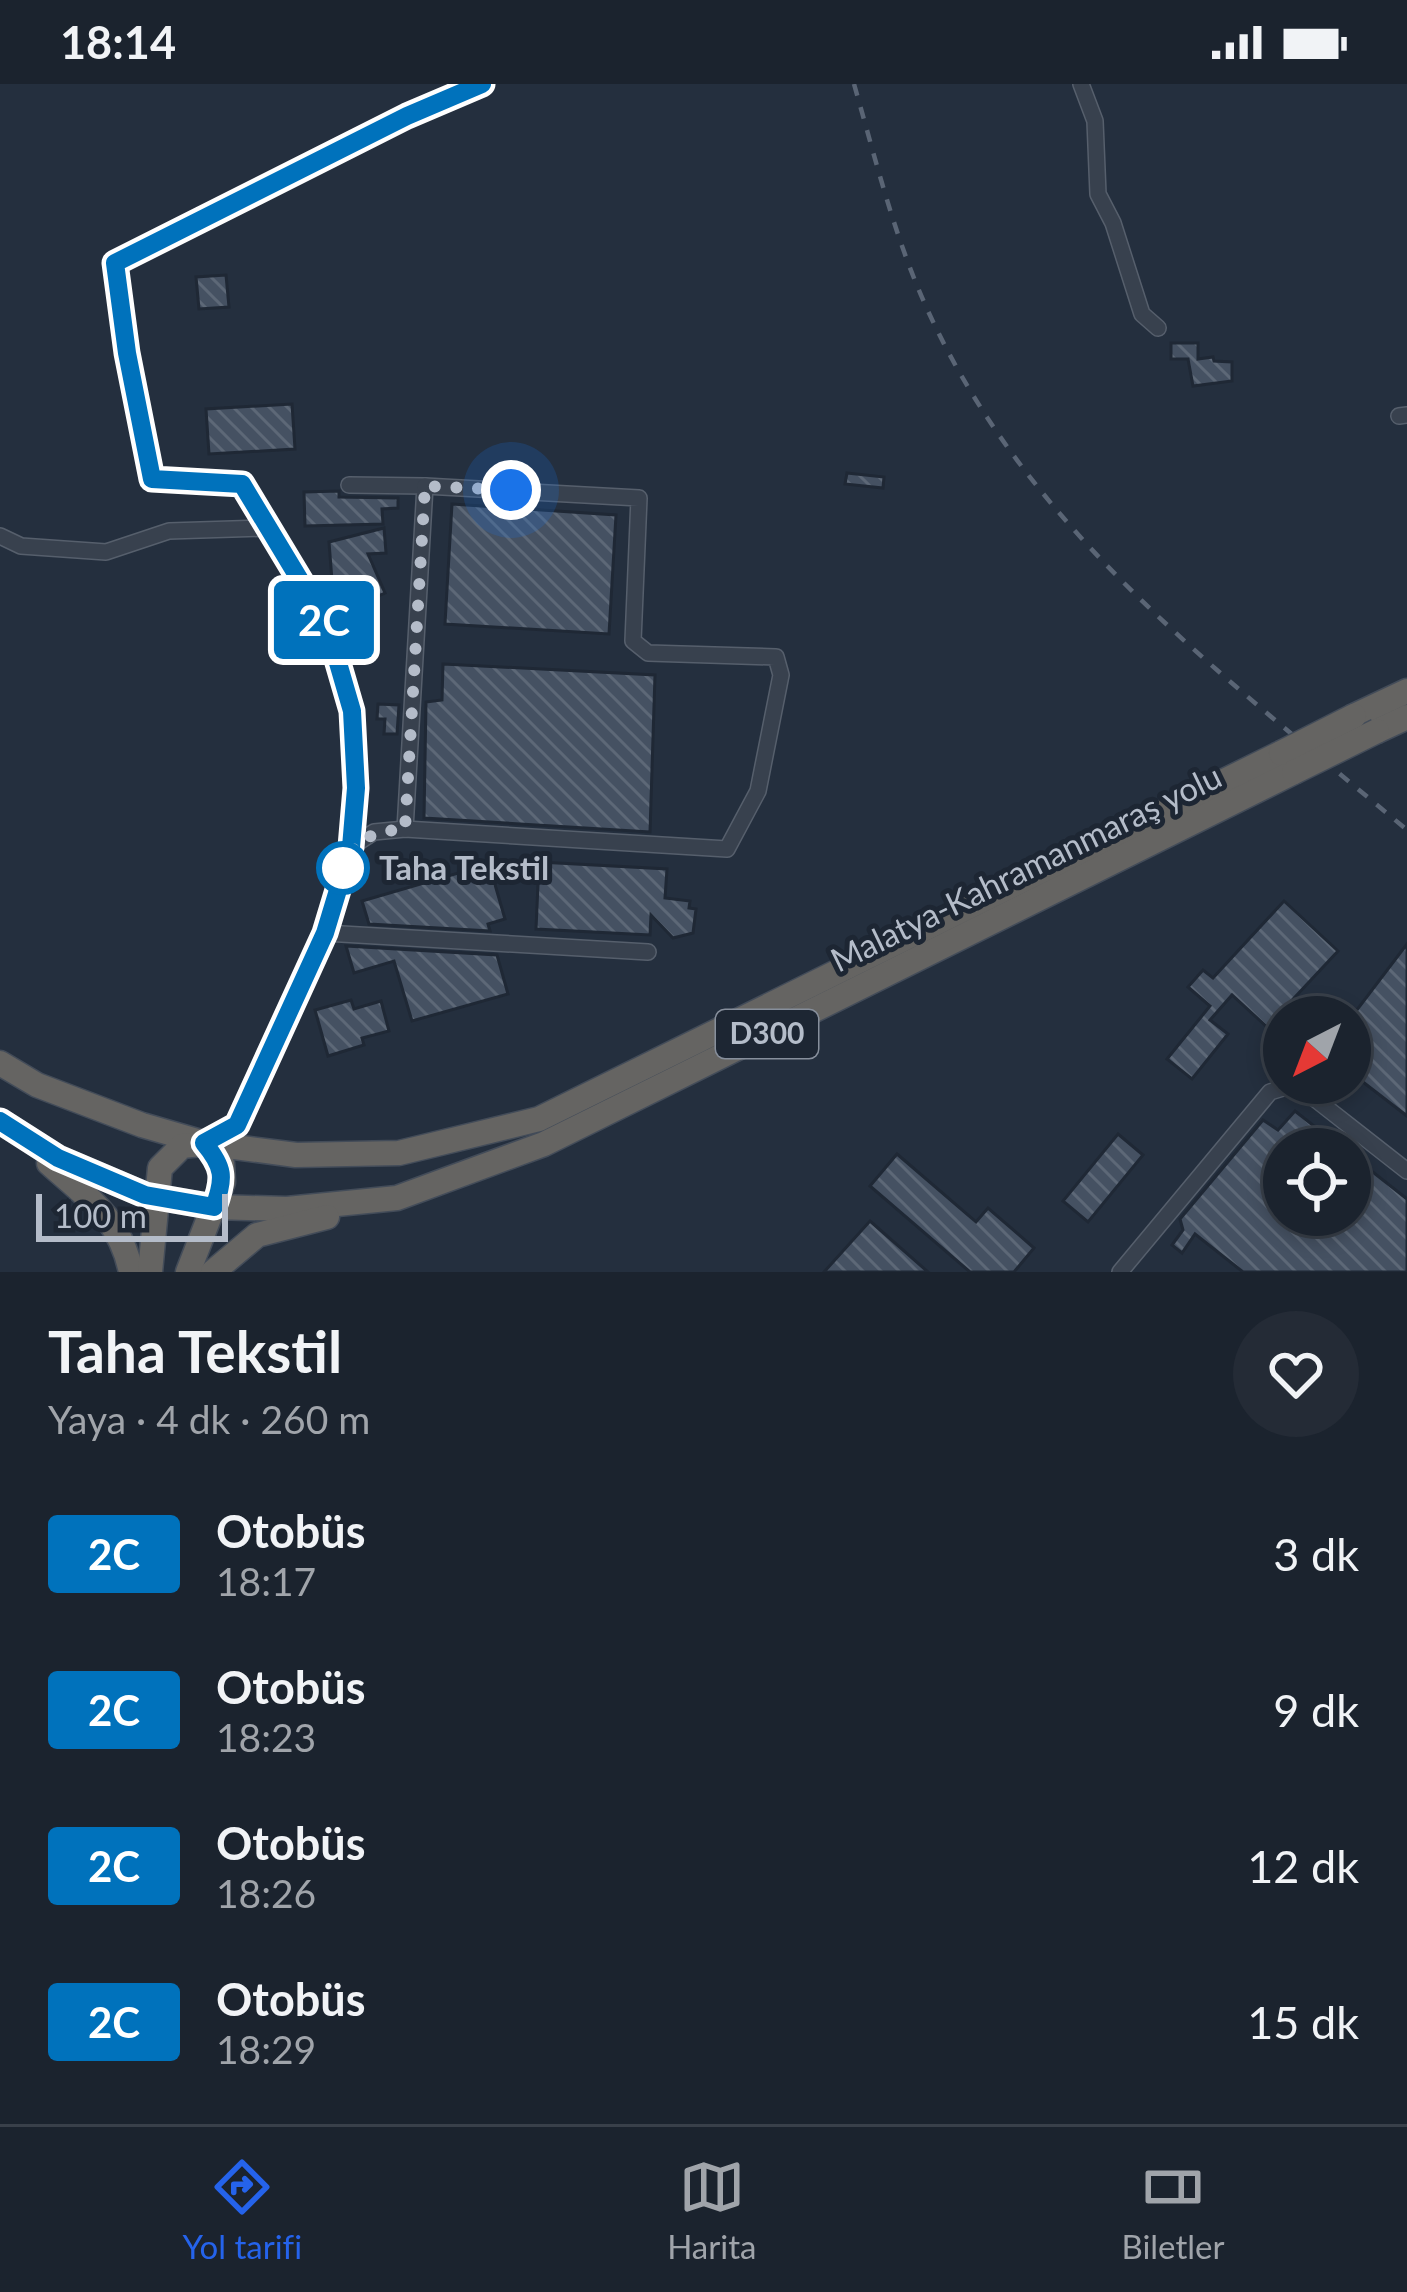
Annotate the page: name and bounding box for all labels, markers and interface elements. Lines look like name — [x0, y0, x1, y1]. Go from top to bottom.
text: 18:14 — [60, 15, 176, 69]
your location — [481, 460, 541, 520]
line badge: 2C — [270, 581, 378, 659]
text: 2C — [298, 595, 350, 645]
street label: Malatya-Kahramanmaraş yolu — [824, 755, 1227, 979]
marker: Taha Tekstil — [318, 843, 368, 893]
place label: Taha Tekstil — [379, 847, 549, 887]
north arrow — [1263, 996, 1371, 1104]
map controls — [1263, 996, 1371, 1236]
road number: D300 — [716, 1010, 818, 1058]
button: locate — [1263, 1128, 1371, 1236]
scale bar — [36, 1188, 228, 1241]
text: 100 m — [54, 1195, 147, 1235]
button: heart — [1233, 1311, 1359, 1437]
text: Taha Tekstil — [48, 1317, 342, 1385]
text: Yaya · 4 dk · 260 m — [48, 1396, 370, 1442]
text: Otobüs — [216, 1504, 365, 1558]
text: 3 dk — [1273, 1527, 1359, 1581]
text: 2C — [88, 1529, 140, 1579]
text: 18:17 — [216, 1558, 316, 1604]
text: Otobüs — [216, 1660, 365, 1714]
text: 9 dk — [1273, 1683, 1359, 1737]
text: 2C — [88, 1685, 140, 1735]
text: 18:23 — [216, 1714, 316, 1760]
text: Otobüs — [216, 1816, 365, 1870]
text: 12 dk — [1247, 1839, 1359, 1893]
text: 2C — [88, 1841, 140, 1891]
text: 18:26 — [216, 1870, 316, 1916]
text: Otobüs — [216, 1972, 365, 2026]
text: 15 dk — [1247, 1995, 1359, 2049]
text: 2C — [88, 1997, 140, 2047]
text: 18:29 — [216, 2026, 316, 2072]
tab: Yol tarifi — [183, 2154, 302, 2266]
tab: Harita — [667, 2154, 756, 2266]
tab: Biletler — [1121, 2154, 1224, 2266]

